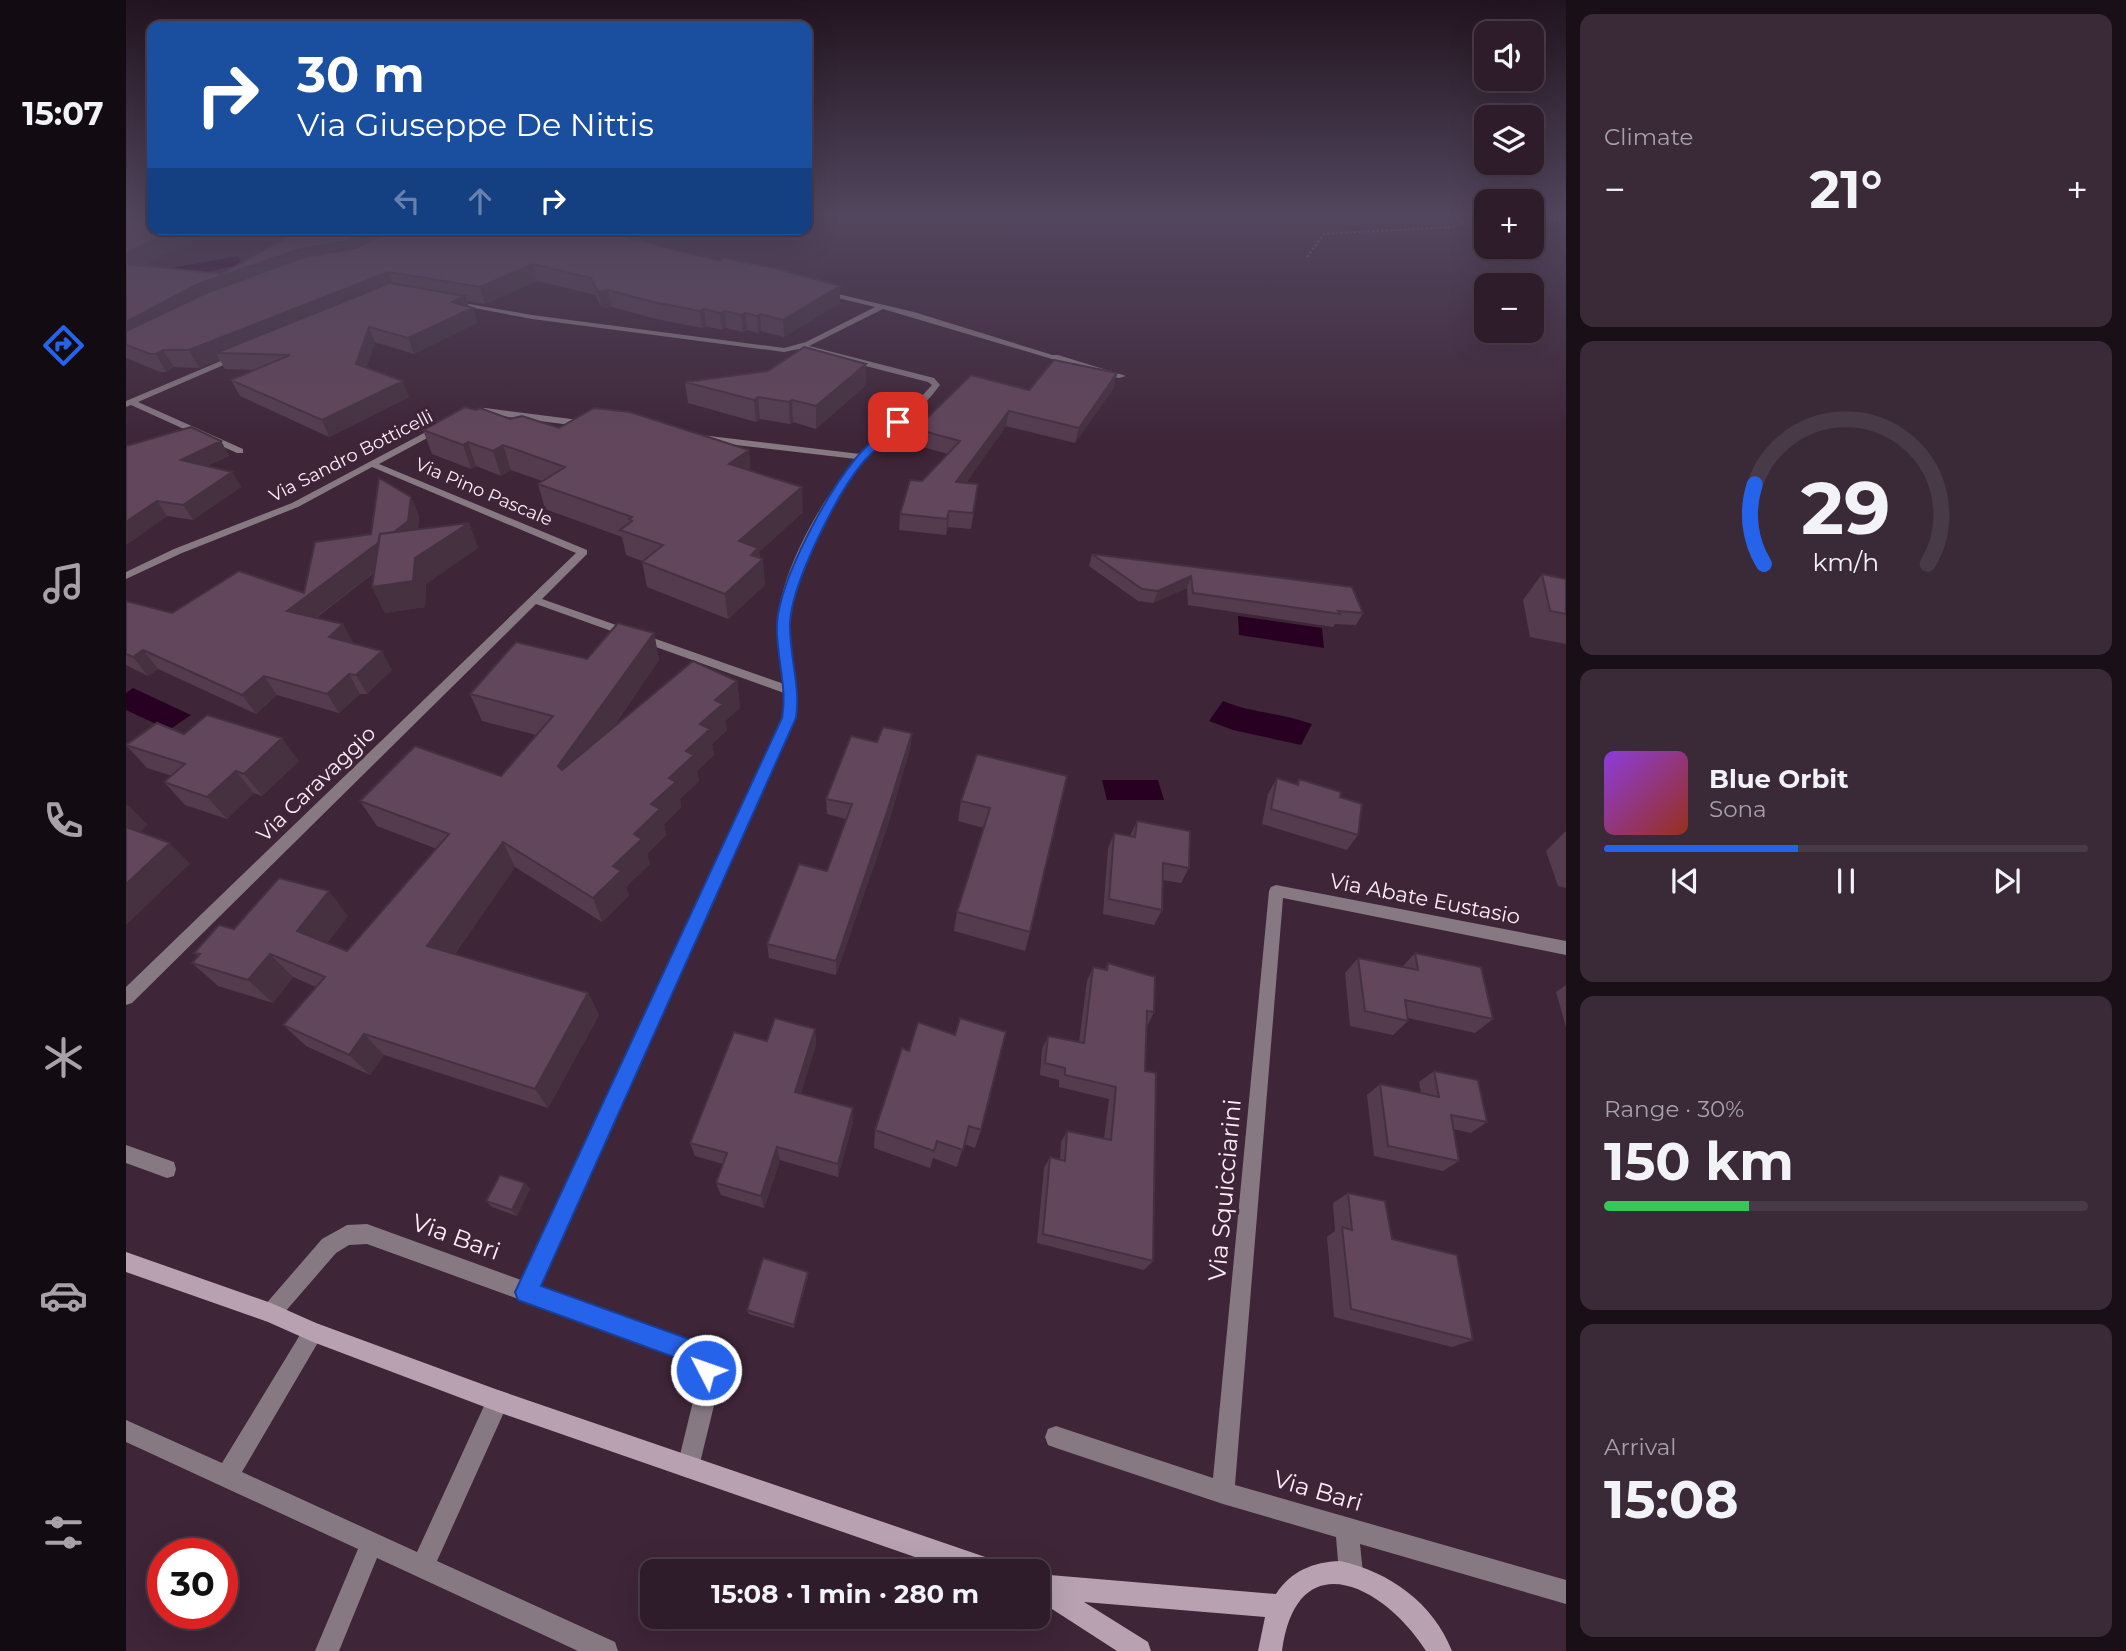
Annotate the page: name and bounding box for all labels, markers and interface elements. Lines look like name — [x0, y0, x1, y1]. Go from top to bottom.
map controls — [1474, 21, 1544, 343]
button: sound — [1474, 21, 1544, 91]
text: 30 m — [297, 45, 425, 104]
icon: right — [182, 49, 273, 140]
text: 15:07 — [22, 94, 104, 133]
text: Via Giuseppe De Nittis — [297, 105, 654, 144]
button: layers — [1474, 105, 1544, 175]
text: Climate — [1604, 123, 1693, 151]
text: 21° — [1810, 158, 1882, 221]
text: − — [1604, 166, 1626, 213]
text: + — [2066, 166, 2088, 213]
icon: left — [388, 182, 426, 220]
icon: ahead — [461, 182, 499, 220]
icon: right — [534, 182, 572, 220]
button: + — [1474, 189, 1544, 259]
button: − — [1474, 273, 1544, 343]
icon: directions — [39, 321, 88, 370]
pin — [868, 392, 928, 452]
icon: arrive — [879, 403, 917, 441]
street label: Via Sandro Botticelli — [265, 405, 437, 507]
street label: Via Pino Pascale — [412, 453, 556, 531]
text: 29 — [1801, 465, 1891, 553]
text: km/h — [1813, 547, 1879, 577]
icon: music — [39, 559, 88, 608]
street label: Via Caravaggio — [251, 721, 380, 847]
text: Blue Orbit — [1709, 763, 1848, 795]
text: Sona — [1709, 795, 1767, 823]
icon: phone — [39, 796, 88, 845]
icon: previous — [1666, 862, 1704, 900]
icon: pause — [1827, 862, 1865, 900]
icon: next — [1988, 862, 2026, 900]
street label: Via Abate Eustasio — [1328, 868, 1522, 929]
icon: climate — [39, 1033, 88, 1082]
text: Range · 30% — [1604, 1095, 1744, 1123]
street label: Via Squicciarini — [1202, 1098, 1247, 1282]
text: 150 km — [1604, 1130, 1794, 1193]
street label: Via Bari — [408, 1207, 504, 1266]
icon: car — [39, 1271, 88, 1320]
position arrow — [669, 1333, 743, 1407]
text: Arrival — [1604, 1433, 1677, 1461]
street label: Via Bari — [1270, 1464, 1366, 1517]
text: 15:08 — [1604, 1468, 1739, 1531]
icon: filters — [39, 1508, 88, 1557]
speed limit sign: 30 — [147, 1538, 238, 1629]
text: 15:08 · 1 min · 280 m — [711, 1578, 979, 1610]

